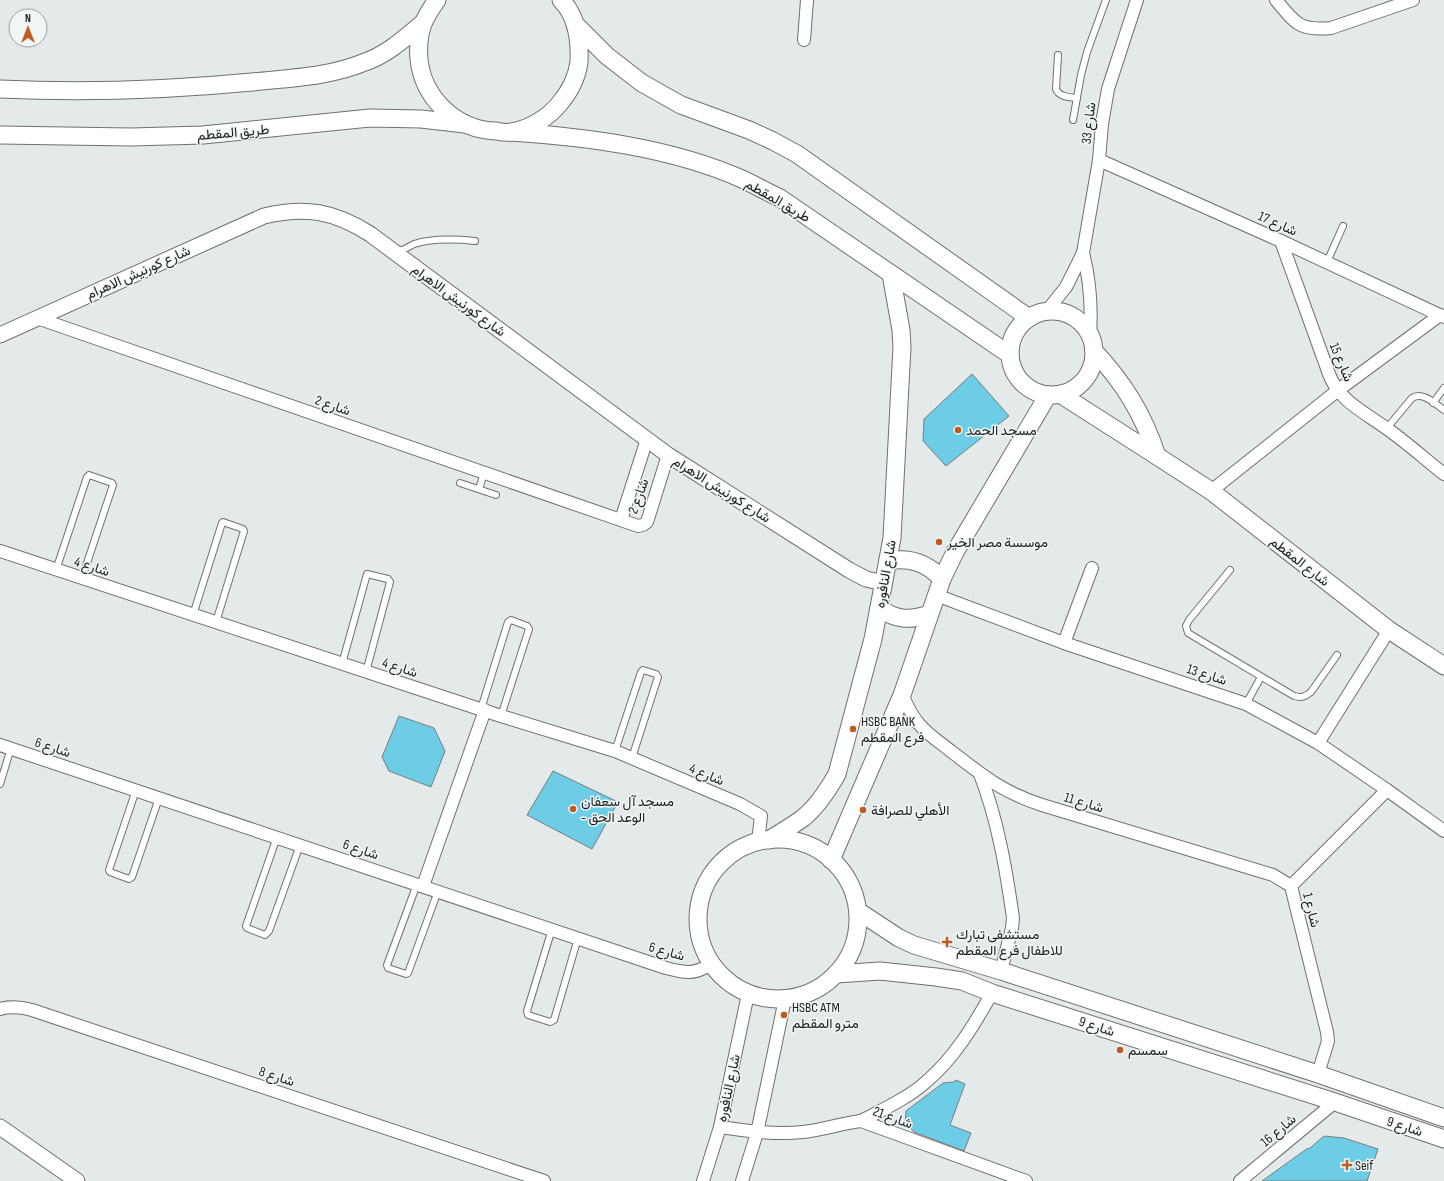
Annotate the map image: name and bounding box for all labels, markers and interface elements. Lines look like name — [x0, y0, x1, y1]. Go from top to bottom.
north arrow — [8, 8, 48, 48]
text: N — [25, 12, 31, 25]
street label: شارع 33 — [1077, 101, 1101, 145]
street label: طريق المقطم — [196, 121, 270, 144]
street label: طريق المقطم — [742, 175, 813, 226]
street label: شارع 17 — [1255, 207, 1300, 241]
street label: شارع كورنيش الاهرام — [83, 242, 194, 305]
street label: شارع كورنيش الاهرام — [407, 261, 509, 342]
street label: شارع 15 — [1324, 340, 1357, 385]
street label: شارع 2 — [312, 392, 353, 421]
place label: مسجد الحمد — [966, 422, 1037, 439]
marker: مسجد الحمد — [953, 425, 963, 435]
street label: شارع كورنيش الاهرام — [669, 452, 774, 528]
street label: شارع 2 — [624, 476, 655, 517]
street label: شارع المقطم — [1265, 533, 1333, 592]
place label: موسسة مصر الخير — [946, 534, 1048, 551]
marker: موسسة مصر الخير — [934, 537, 944, 547]
street label: شارع النافوره — [871, 539, 902, 610]
street label: شارع 4 — [71, 553, 112, 582]
street label: شارع 4 — [379, 654, 420, 683]
street label: شارع 13 — [1184, 660, 1229, 691]
place label: HSBC BANK فرع المقطم — [861, 713, 924, 748]
marker: HSBC BANK فرع المقطم — [848, 724, 858, 734]
street label: شارع 6 — [32, 734, 73, 763]
street label: شارع 4 — [686, 760, 727, 791]
street label: شارع 11 — [1062, 788, 1106, 818]
place label: مسجد آل سعفان - الوعد الحق — [581, 793, 674, 826]
place label: الأهلي للصرافة — [871, 802, 950, 822]
marker: مسجد آل سعفان - الوعد الحق — [568, 804, 578, 814]
marker: الأهلي للصرافة — [858, 805, 868, 815]
street label: شارع 6 — [340, 835, 381, 865]
street label: شارع 1 — [1297, 891, 1324, 930]
place label: مستشفى تبارك للاطفال فرع المقطم — [956, 926, 1063, 961]
marker: مستشفى تبارك للاطفال فرع المقطم — [941, 936, 953, 948]
street label: شارع 6 — [646, 938, 687, 967]
place label: HSBC ATM مترو المقطم — [792, 999, 859, 1032]
marker: HSBC ATM مترو المقطم — [779, 1010, 789, 1020]
street label: شارع 9 — [1076, 1013, 1117, 1042]
place label: سمسم — [1128, 1042, 1168, 1059]
marker: سمسم — [1115, 1045, 1125, 1055]
street label: شارع النافوره — [713, 1053, 746, 1124]
street label: شارع 8 — [256, 1063, 297, 1092]
street label: شارع 21 — [870, 1102, 915, 1134]
street label: شارع 16 — [1257, 1111, 1301, 1152]
street label: شارع 9 — [1384, 1113, 1425, 1142]
place label: Seif — [1355, 1157, 1374, 1174]
marker: Seif — [1342, 1160, 1352, 1170]

